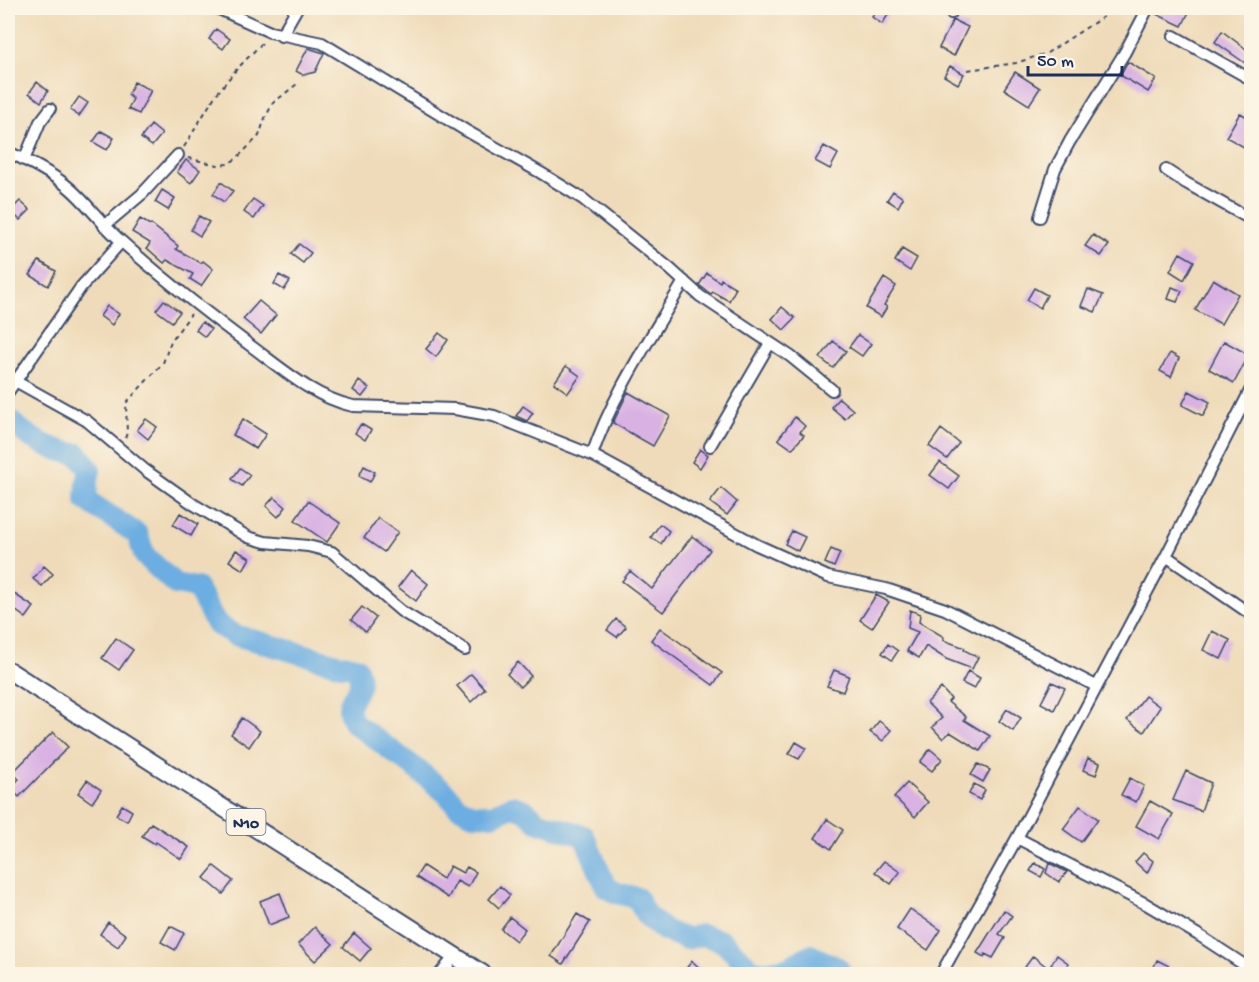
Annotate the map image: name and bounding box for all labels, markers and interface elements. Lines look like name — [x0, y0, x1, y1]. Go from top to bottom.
scale bar — [1028, 39, 1122, 77]
text: 50 m — [1037, 52, 1074, 73]
road number: N10 — [226, 809, 266, 835]

